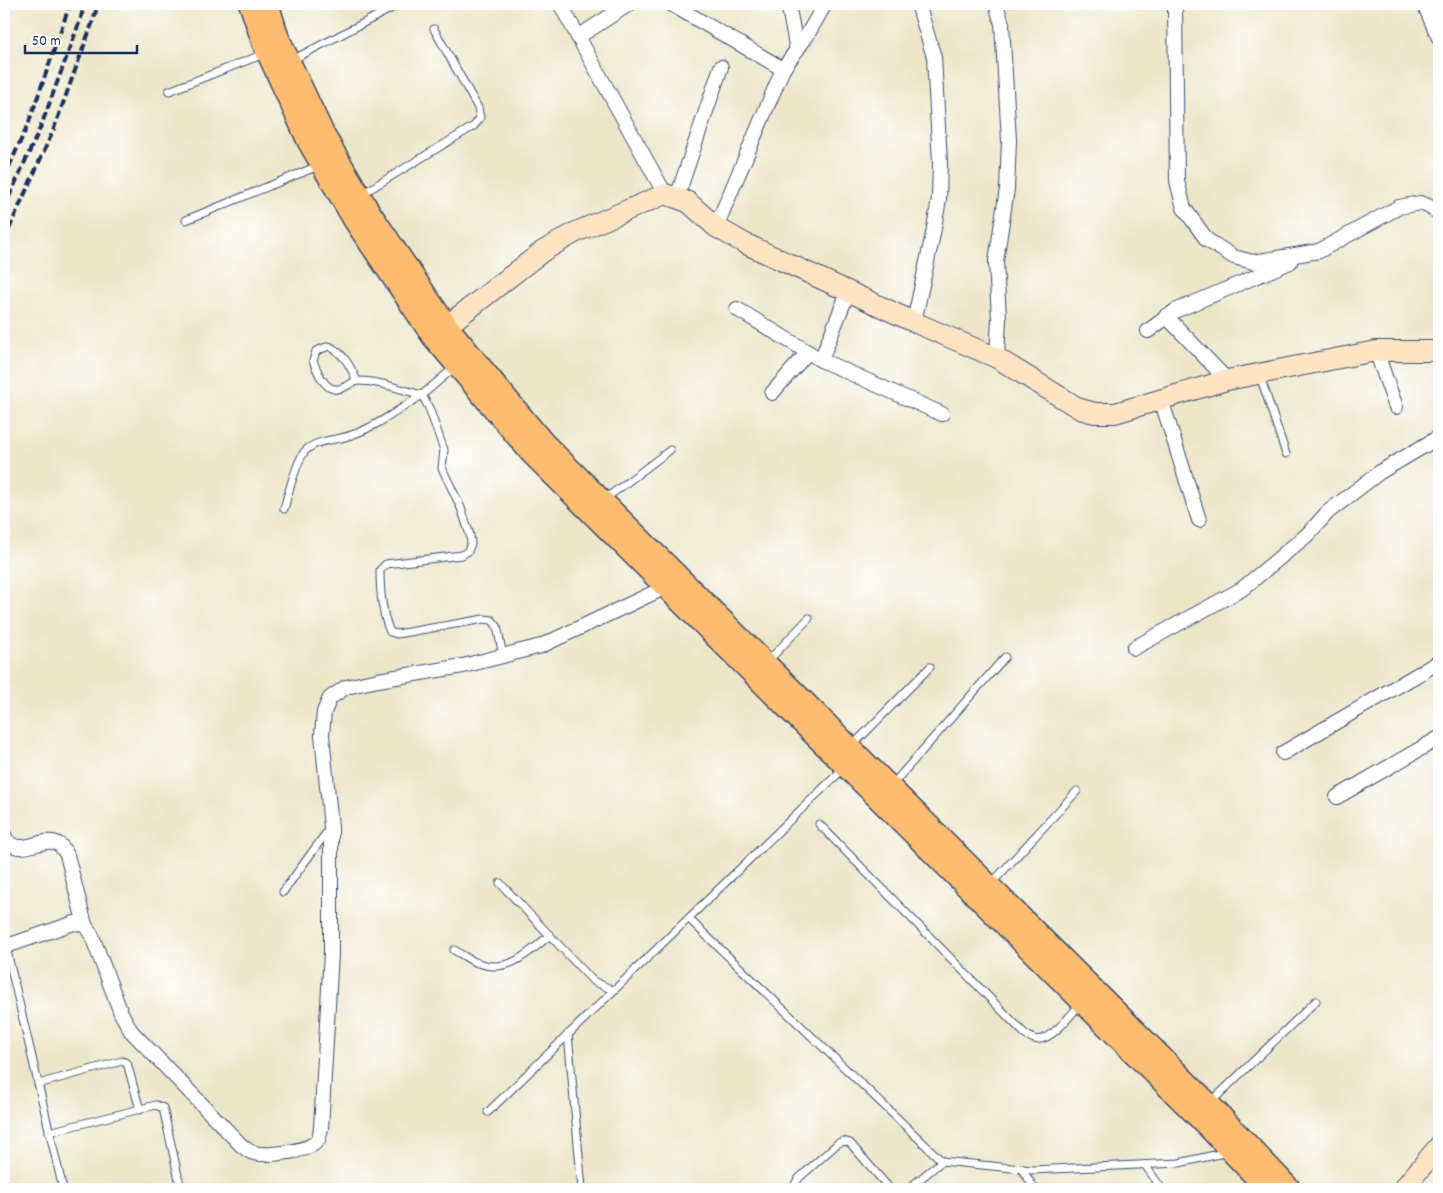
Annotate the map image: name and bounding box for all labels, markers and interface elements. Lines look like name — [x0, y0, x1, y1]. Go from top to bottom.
scale bar — [25, 22, 138, 54]
text: 50 m — [32, 31, 61, 53]

